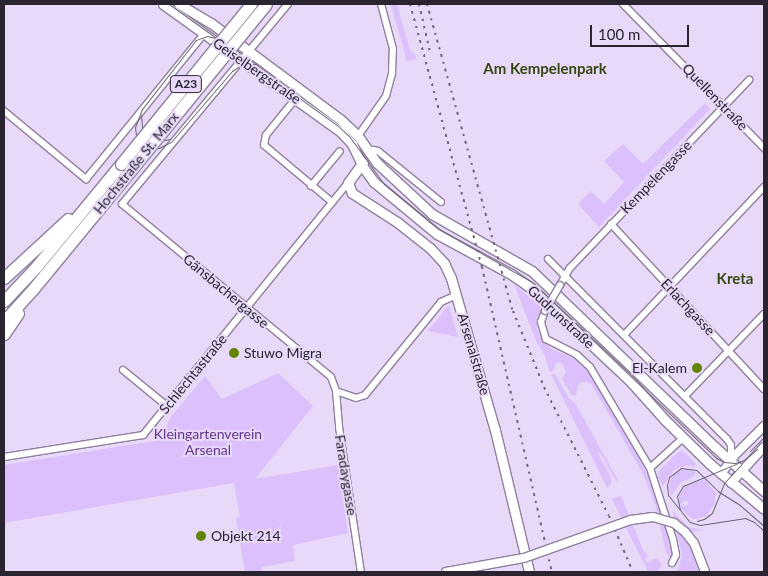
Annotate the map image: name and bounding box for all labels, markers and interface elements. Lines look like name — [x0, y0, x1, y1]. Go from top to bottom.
scale bar — [593, 15, 692, 47]
text: 100 m — [598, 25, 640, 43]
street label: Geiselbergstraße — [210, 34, 304, 108]
district label: Am Kempelenpark — [483, 60, 607, 78]
street label: Quellenstraße — [679, 60, 751, 134]
road number: A23 — [170, 74, 202, 94]
street label: Hochstraße St. Marx — [90, 109, 182, 217]
street label: Kempelengasse — [617, 137, 695, 217]
street label: Gänsbachergasse — [180, 250, 272, 332]
district label: Kreta — [717, 270, 753, 288]
street label: Erlachgasse — [657, 275, 719, 339]
street label: Gudrunstraße — [524, 282, 598, 352]
street label: Arsenalstraße — [454, 311, 494, 397]
street label: Schlechtastraße — [156, 331, 230, 417]
place label: Stuwo Migra — [244, 345, 322, 361]
marker: Stuwo Migra — [228, 347, 240, 359]
place label: El-Kalem — [632, 360, 687, 376]
marker: El-Kalem — [691, 362, 703, 374]
park label: Kleingartenverein Arsenal — [154, 426, 262, 458]
street label: Faradaygasse — [331, 434, 361, 516]
place label: Objekt 214 — [211, 528, 281, 544]
marker: Objekt 214 — [195, 530, 207, 542]

